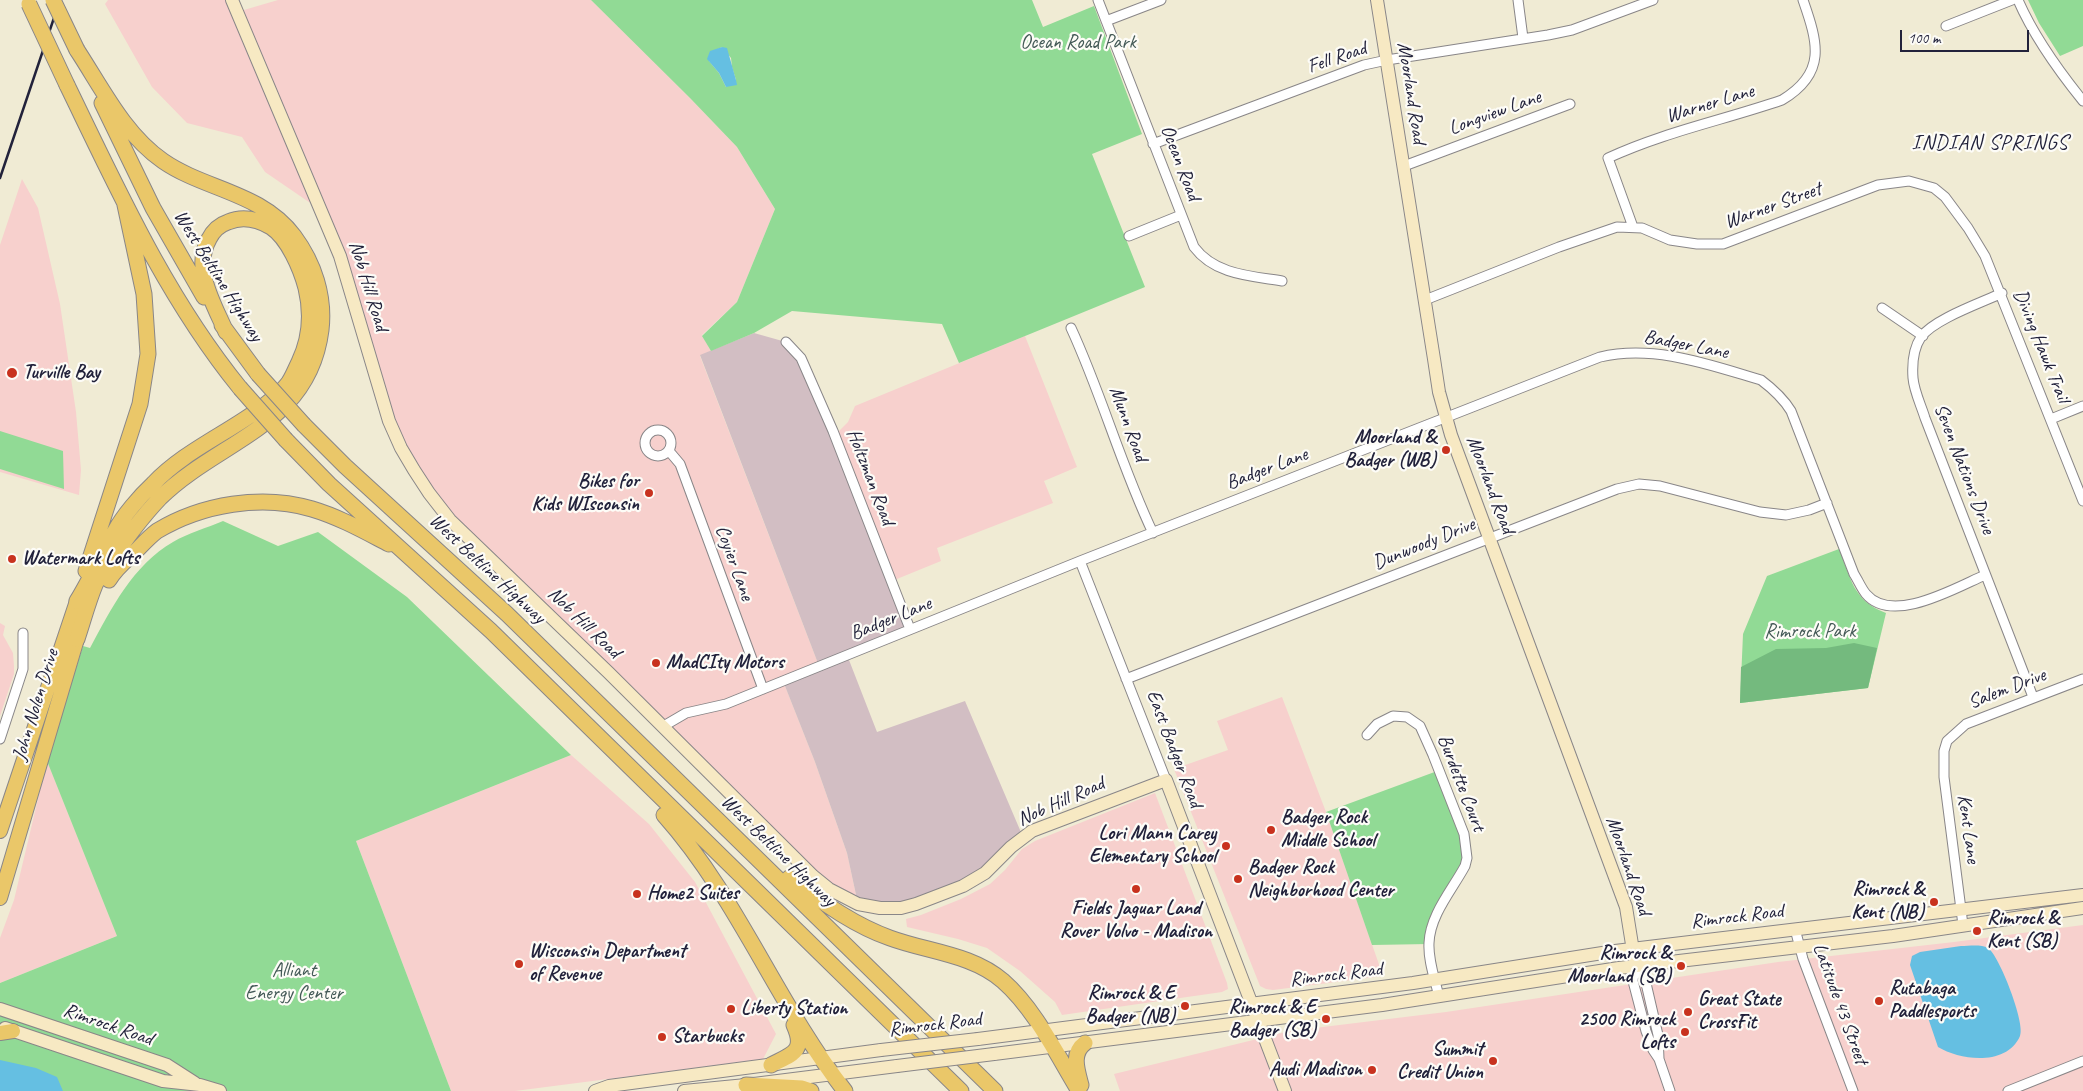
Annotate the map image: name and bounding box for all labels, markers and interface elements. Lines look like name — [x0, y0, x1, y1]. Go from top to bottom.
scale bar — [1903, 20, 2032, 52]
text: 100 m — [1908, 29, 1940, 48]
park label: Ocean Road Park — [1020, 31, 1136, 55]
street label: Fell Road — [1304, 37, 1370, 79]
street label: Moorland Road — [1391, 41, 1431, 145]
street label: Warner Lane — [1663, 79, 1757, 129]
street label: Longview Lane — [1446, 85, 1544, 141]
street label: Ocean Road — [1155, 122, 1205, 204]
district label: INDIAN SPRINGS — [1911, 130, 2069, 156]
street label: Warner Street — [1721, 177, 1825, 235]
street label: West Beltline Highway — [168, 206, 268, 346]
street label: Nob Hill Road — [343, 238, 393, 334]
street label: Diving Hawk Trail — [2007, 286, 2075, 406]
street label: Badger Lane — [1642, 325, 1730, 365]
place label: Turville Bay — [23, 361, 100, 385]
marker: Turville Bay — [5, 366, 19, 380]
street label: Munn Road — [1103, 383, 1153, 465]
street label: Seven Nations Drive — [1928, 401, 2000, 537]
street label: Holtzman Road — [841, 425, 899, 529]
place label: Moorland & Badger (WB) — [1345, 426, 1436, 473]
street label: Moorland Road — [1460, 433, 1520, 537]
street label: Badger Lane — [1223, 442, 1311, 496]
marker: Moorland & Badger (WB) — [1440, 444, 1452, 456]
place label: Bikes for Kids WIsconsin — [532, 470, 639, 517]
marker: Bikes for Kids WIsconsin — [643, 487, 655, 499]
street label: West Beltline Highway — [424, 509, 550, 629]
street label: Dunwoody Drive — [1370, 513, 1478, 575]
street label: Coyier Lane — [709, 522, 759, 604]
place label: Watermark Lofts — [22, 547, 139, 571]
marker: Watermark Lofts — [6, 553, 18, 565]
street label: Nob Hill Road — [542, 582, 626, 664]
street label: Badger Lane — [847, 592, 935, 646]
park label: Rimrock Park — [1764, 620, 1856, 644]
street label: John Nolen Drive — [8, 647, 64, 763]
place label: MadCIty Motors — [666, 651, 784, 675]
marker: MadCIty Motors — [650, 657, 662, 669]
street label: Salem Drive — [1965, 663, 2049, 715]
street label: East Badger Road — [1141, 687, 1207, 811]
street label: Burdette Court — [1432, 731, 1490, 835]
street label: Nob Hill Road — [1014, 772, 1108, 832]
street label: West Beltline Highway — [716, 790, 840, 912]
street label: Kent Lane — [1951, 793, 1985, 865]
place label: Badger Rock Middle School — [1281, 806, 1375, 853]
street label: Moorland Road — [1600, 814, 1656, 918]
place label: Lori Mann Carey Elementary School — [1089, 822, 1216, 869]
marker: Badger Rock Middle School — [1265, 824, 1277, 836]
marker: Lori Mann Carey Elementary School — [1220, 840, 1232, 852]
place label: Badger Rock Neighborhood Center — [1248, 856, 1394, 903]
marker: Badger Rock Neighborhood Center — [1232, 873, 1244, 885]
place label: Rimrock & Kent (NB) — [1851, 878, 1924, 925]
place label: Home2 Suites — [647, 882, 739, 906]
marker: Fields Jaguar Land Rover Volvo - Madison — [1130, 883, 1142, 895]
marker: Home2 Suites — [631, 888, 643, 900]
marker: Rimrock & Kent (NB) — [1928, 896, 1940, 908]
place label: Fields Jaguar Land Rover Volvo - Madison — [1060, 897, 1212, 944]
street label: Rimrock Road — [1689, 899, 1785, 935]
place label: Rimrock & Kent (SB) — [1987, 907, 2059, 954]
marker: Rimrock & Kent (SB) — [1971, 925, 1983, 937]
place label: Wisconsin Department of Revenue — [529, 940, 686, 987]
street label: Latitude 43 Street — [1807, 940, 1873, 1068]
place label: Rimrock & Moorland (SB) — [1567, 942, 1671, 989]
street label: Rimrock Road — [1288, 957, 1384, 993]
marker: Wisconsin Department of Revenue — [513, 958, 525, 970]
park label: Alliant Energy Center — [245, 959, 343, 1006]
marker: Rimrock & Moorland (SB) — [1675, 960, 1687, 972]
place label: Rutabaga Paddlesports — [1889, 977, 1975, 1024]
place label: Rimrock & E Badger (NB) — [1086, 982, 1175, 1029]
place label: Great State CrossFit — [1698, 988, 1781, 1035]
marker: Rutabaga Paddlesports — [1873, 995, 1885, 1007]
place label: Rimrock & E Badger (SB) — [1229, 996, 1316, 1043]
place label: Liberty Station — [741, 997, 847, 1021]
street label: Rimrock Road — [60, 999, 156, 1051]
marker: Rimrock & E Badger (NB) — [1179, 1000, 1191, 1012]
marker: Liberty Station — [725, 1003, 737, 1015]
marker: Great State CrossFit — [1682, 1006, 1694, 1018]
street label: Rimrock Road — [887, 1007, 983, 1043]
place label: 2500 Rimrock Lofts — [1579, 1008, 1675, 1055]
marker: Rimrock & E Badger (SB) — [1320, 1013, 1332, 1025]
place label: Starbucks — [672, 1025, 743, 1049]
marker: 2500 Rimrock Lofts — [1679, 1026, 1691, 1038]
marker: Starbucks — [656, 1031, 668, 1043]
place label: Summit Credit Union — [1397, 1038, 1483, 1085]
marker: Summit Credit Union — [1487, 1055, 1499, 1067]
place label: Audi Madison — [1269, 1058, 1362, 1082]
marker: Audi Madison — [1366, 1064, 1378, 1076]

